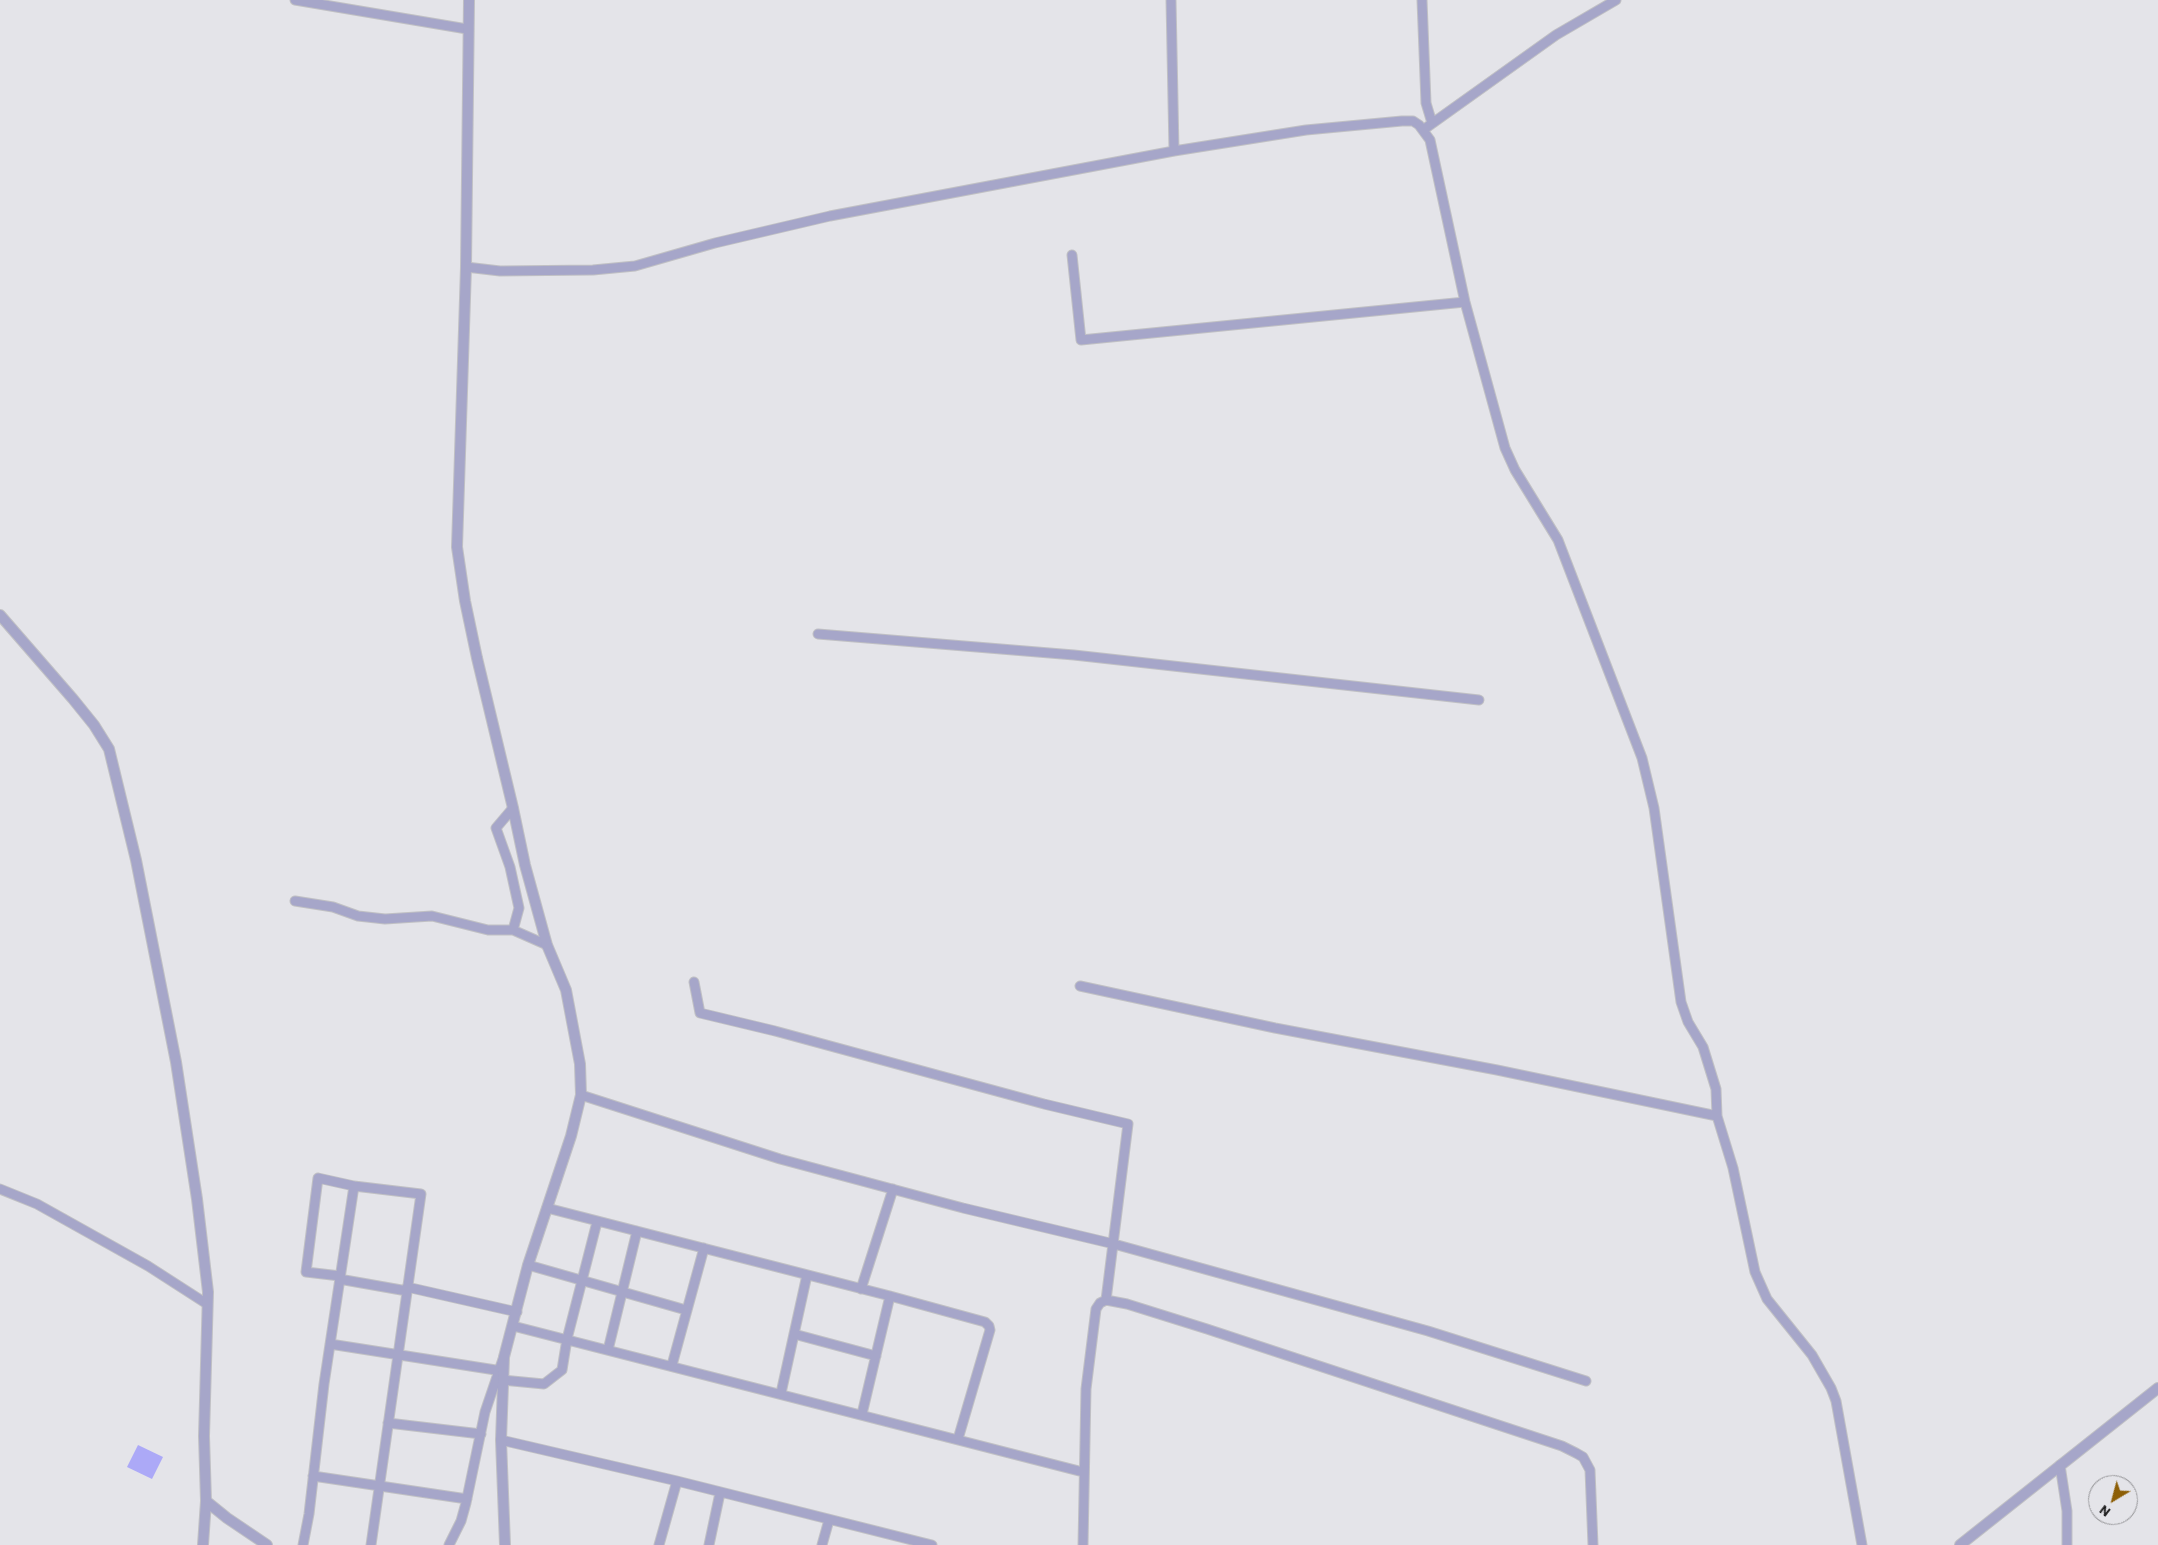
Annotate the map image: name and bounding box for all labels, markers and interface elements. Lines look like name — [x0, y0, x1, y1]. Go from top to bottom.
north arrow — [2088, 1475, 2138, 1525]
text: N — [2095, 1502, 2113, 1521]

